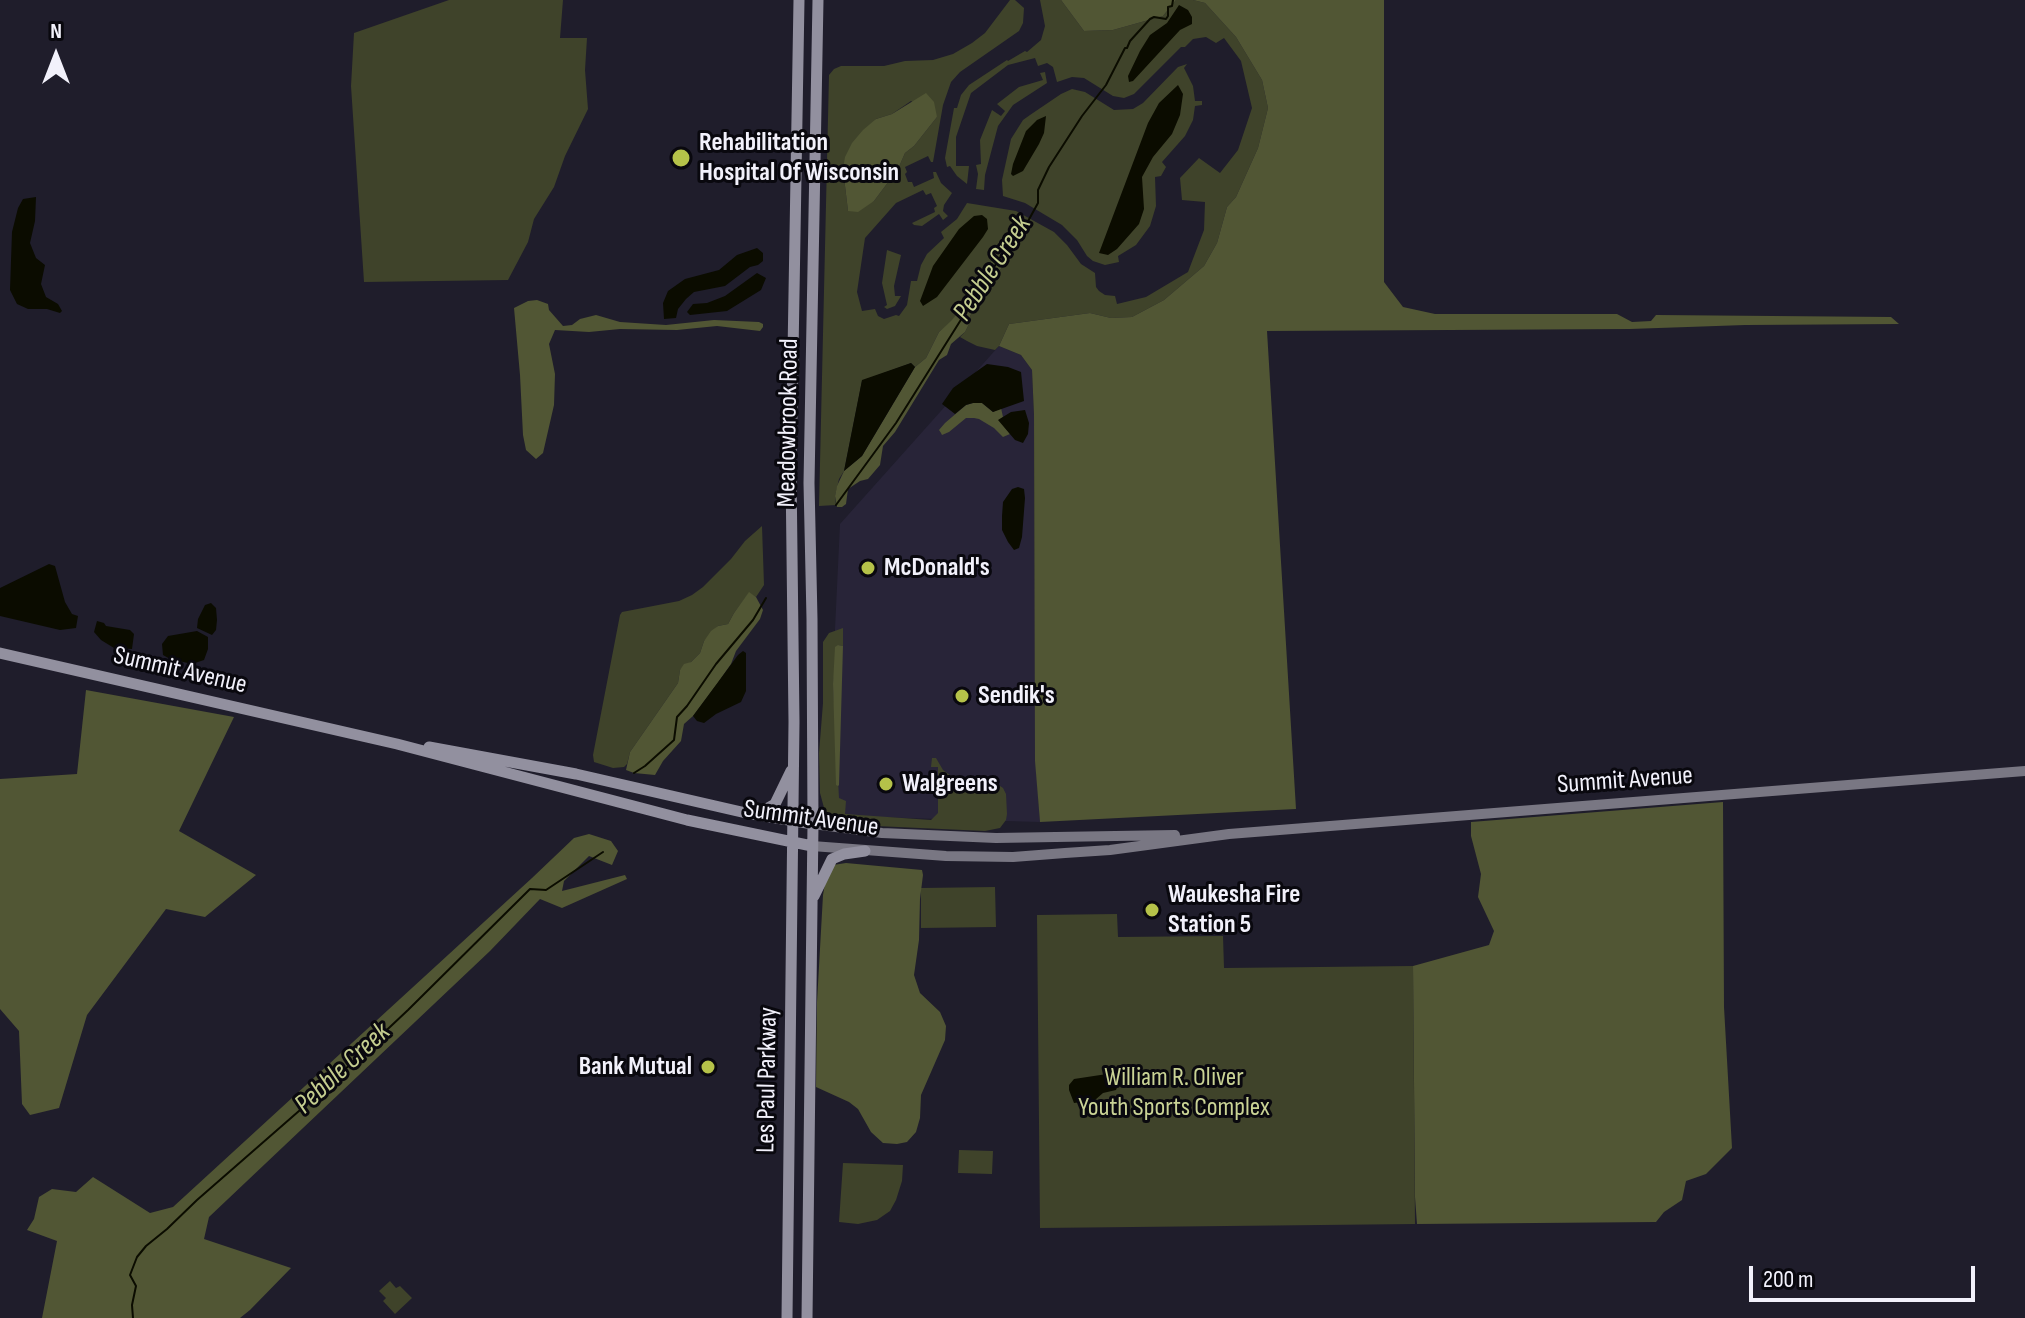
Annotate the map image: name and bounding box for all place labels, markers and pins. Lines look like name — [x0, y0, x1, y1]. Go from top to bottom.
place label: Rehabilitation Hospital Of Wisconsin — [699, 127, 899, 188]
marker: Rehabilitation Hospital Of Wisconsin — [670, 147, 692, 169]
place label: McDonald's — [884, 552, 990, 584]
marker: McDonald's — [859, 559, 877, 577]
place label: Sendik's — [978, 680, 1055, 712]
marker: Sendik's — [953, 687, 971, 705]
place label: Walgreens — [902, 768, 998, 800]
marker: Walgreens — [877, 775, 895, 793]
place label: Waukesha Fire Station 5 — [1168, 879, 1300, 940]
marker: Waukesha Fire Station 5 — [1143, 901, 1161, 919]
place label: Bank Mutual — [579, 1051, 692, 1083]
marker: Bank Mutual — [699, 1058, 717, 1076]

